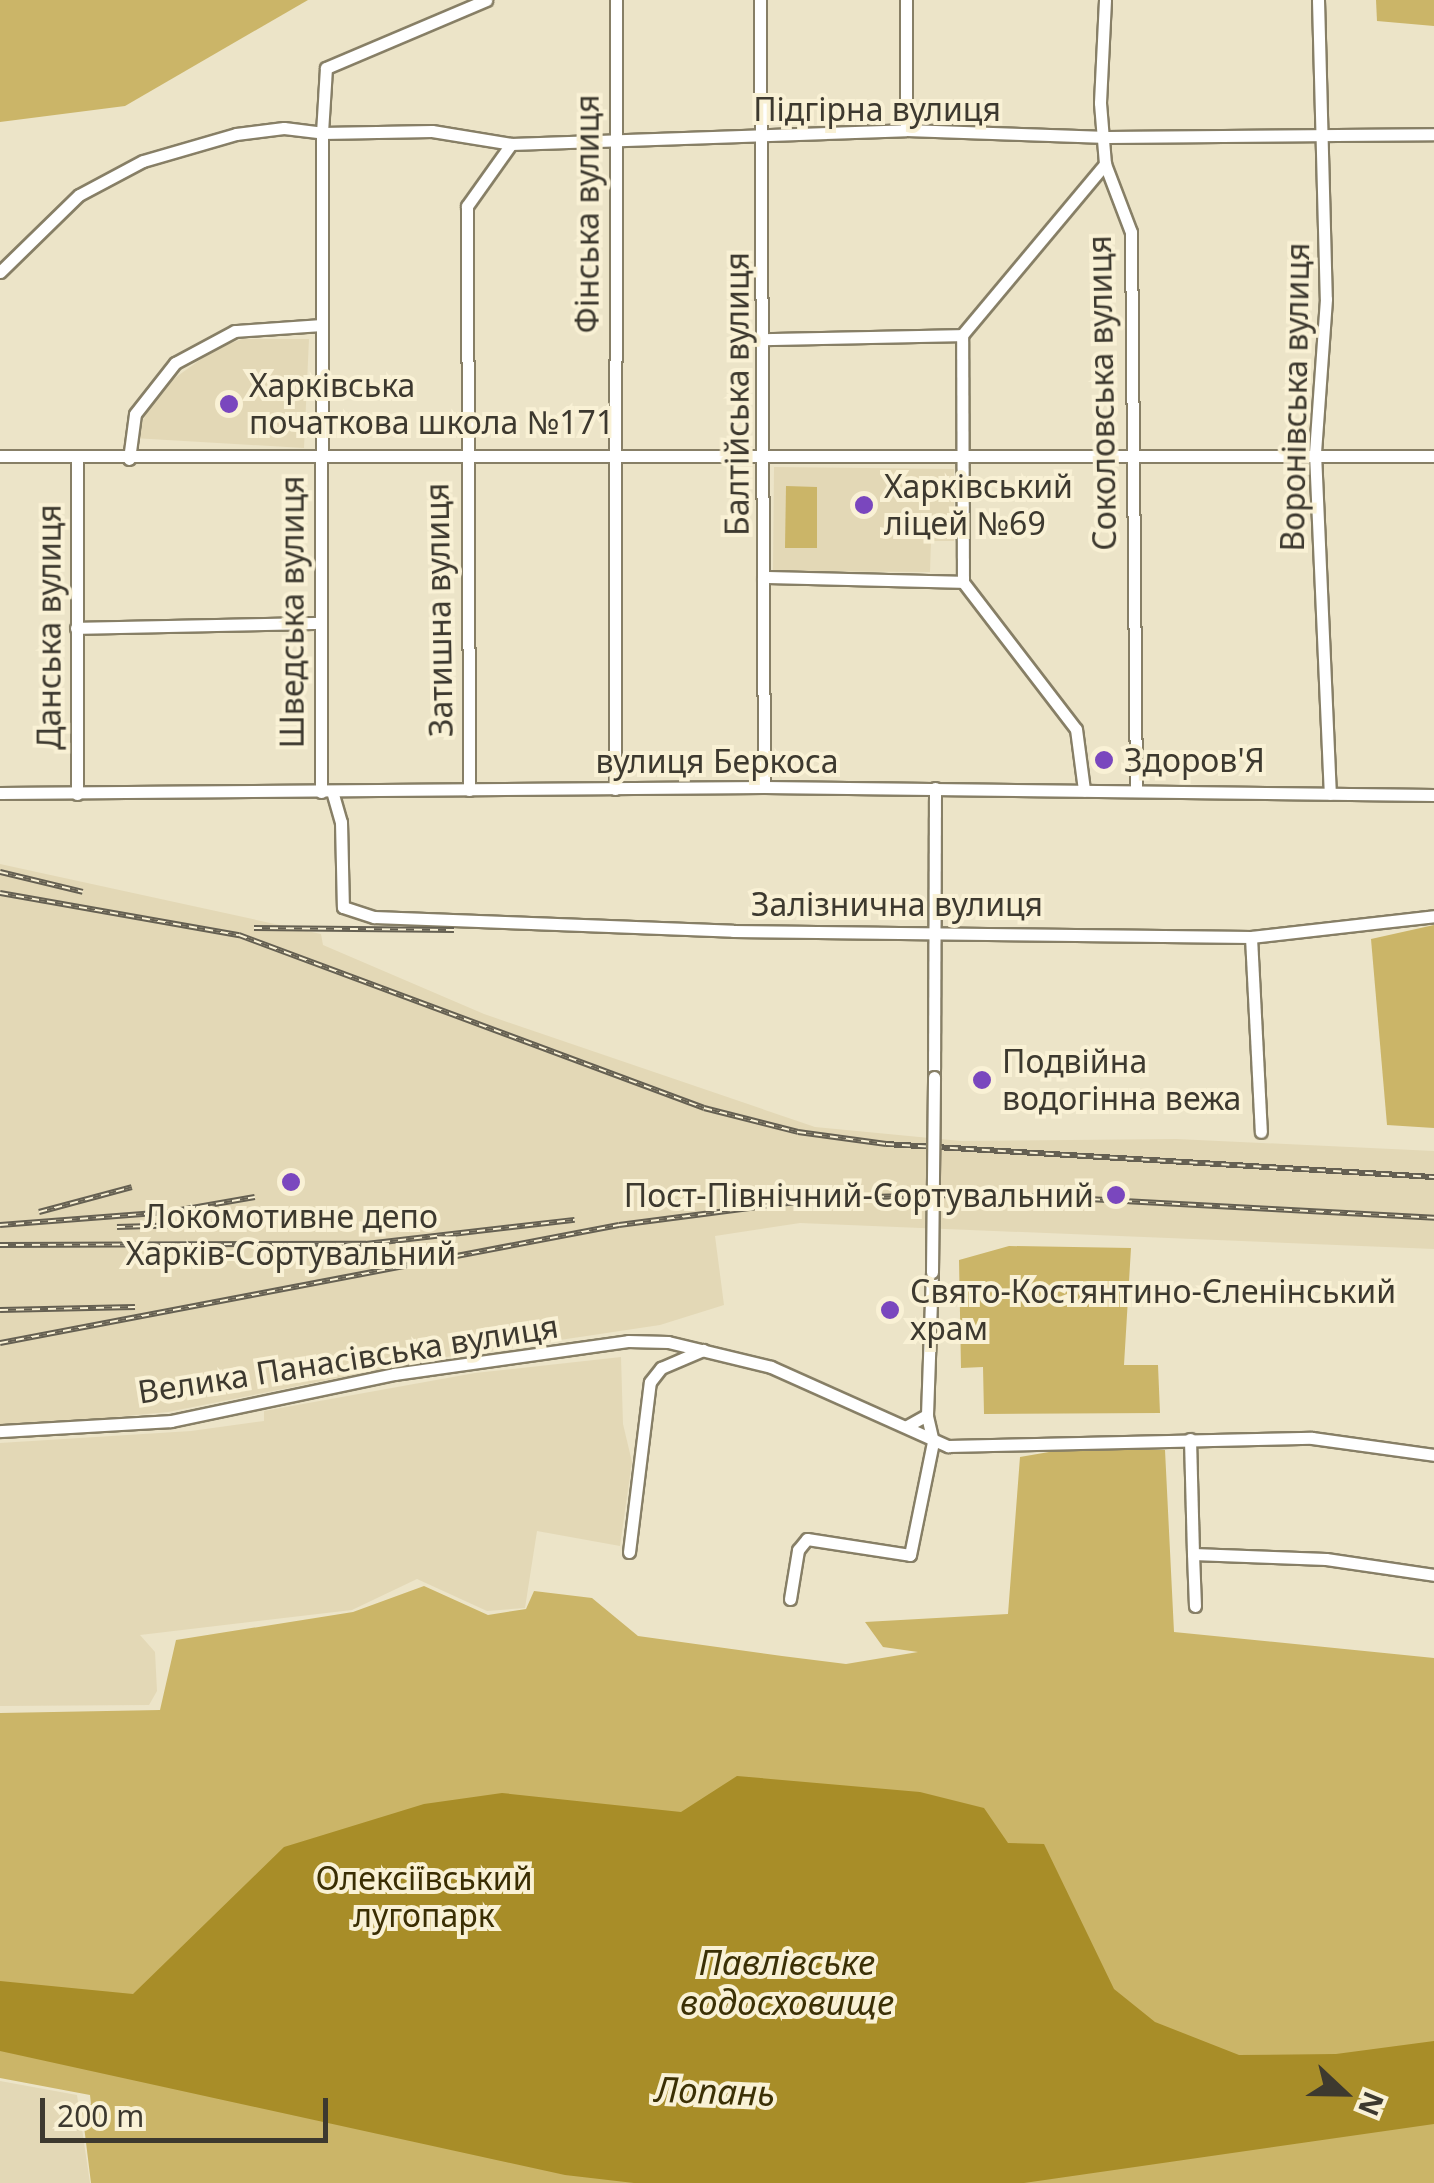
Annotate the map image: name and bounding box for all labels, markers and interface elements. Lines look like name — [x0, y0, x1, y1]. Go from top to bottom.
street label: Підгірна вулиця — [753, 90, 1001, 128]
street label: Фінська вулиця — [568, 95, 606, 333]
street label: Соколовська вулиця — [1080, 235, 1124, 551]
street label: Воронівська вулиця — [1273, 242, 1317, 552]
street label: Балтійська вулиця — [718, 252, 756, 536]
place label: Харківська початкова школа №171 — [249, 367, 614, 442]
marker: Харківська початкова школа №171 — [218, 393, 240, 415]
place label: Харківський ліцей №69 — [884, 468, 1073, 543]
street label: Шведська вулиця — [273, 476, 311, 748]
street label: Затишна вулиця — [418, 483, 460, 737]
marker: Харківський ліцей №69 — [853, 494, 875, 516]
street label: Данська вулиця — [30, 504, 68, 750]
place label: Здоров'Я — [1124, 741, 1265, 779]
street label: вулиця Беркоса — [595, 742, 839, 780]
marker: Здоров'Я — [1093, 749, 1115, 771]
street label: Залізнична вулиця — [751, 885, 1043, 923]
place label: Подвійна водогінна вежа — [1002, 1043, 1241, 1118]
marker: Подвійна водогінна вежа — [971, 1069, 993, 1091]
marker: Локомотивне депо Харків-Сортувальний — [280, 1171, 302, 1193]
place label: Пост-Північний-Сортувальний — [624, 1176, 1094, 1214]
marker: Пост-Північний-Сортувальний — [1103, 1182, 1129, 1208]
place label: Локомотивне депо Харків-Сортувальний — [126, 1198, 456, 1273]
place label: Свято-Костянтино-Єленінський храм — [910, 1273, 1396, 1348]
marker: Свято-Костянтино-Єленінський храм — [879, 1299, 901, 1321]
street label: Велика Панасівська вулиця — [135, 1307, 561, 1411]
park label: Олексіївський лугопарк — [315, 1860, 533, 1935]
water label: Павлівське водосховище — [680, 1941, 894, 2023]
north arrow — [1294, 2043, 1394, 2143]
water label: Лопань — [654, 2068, 776, 2114]
scale bar — [45, 2078, 332, 2140]
text: N — [1350, 2087, 1394, 2122]
text: 200 m — [57, 2095, 144, 2136]

